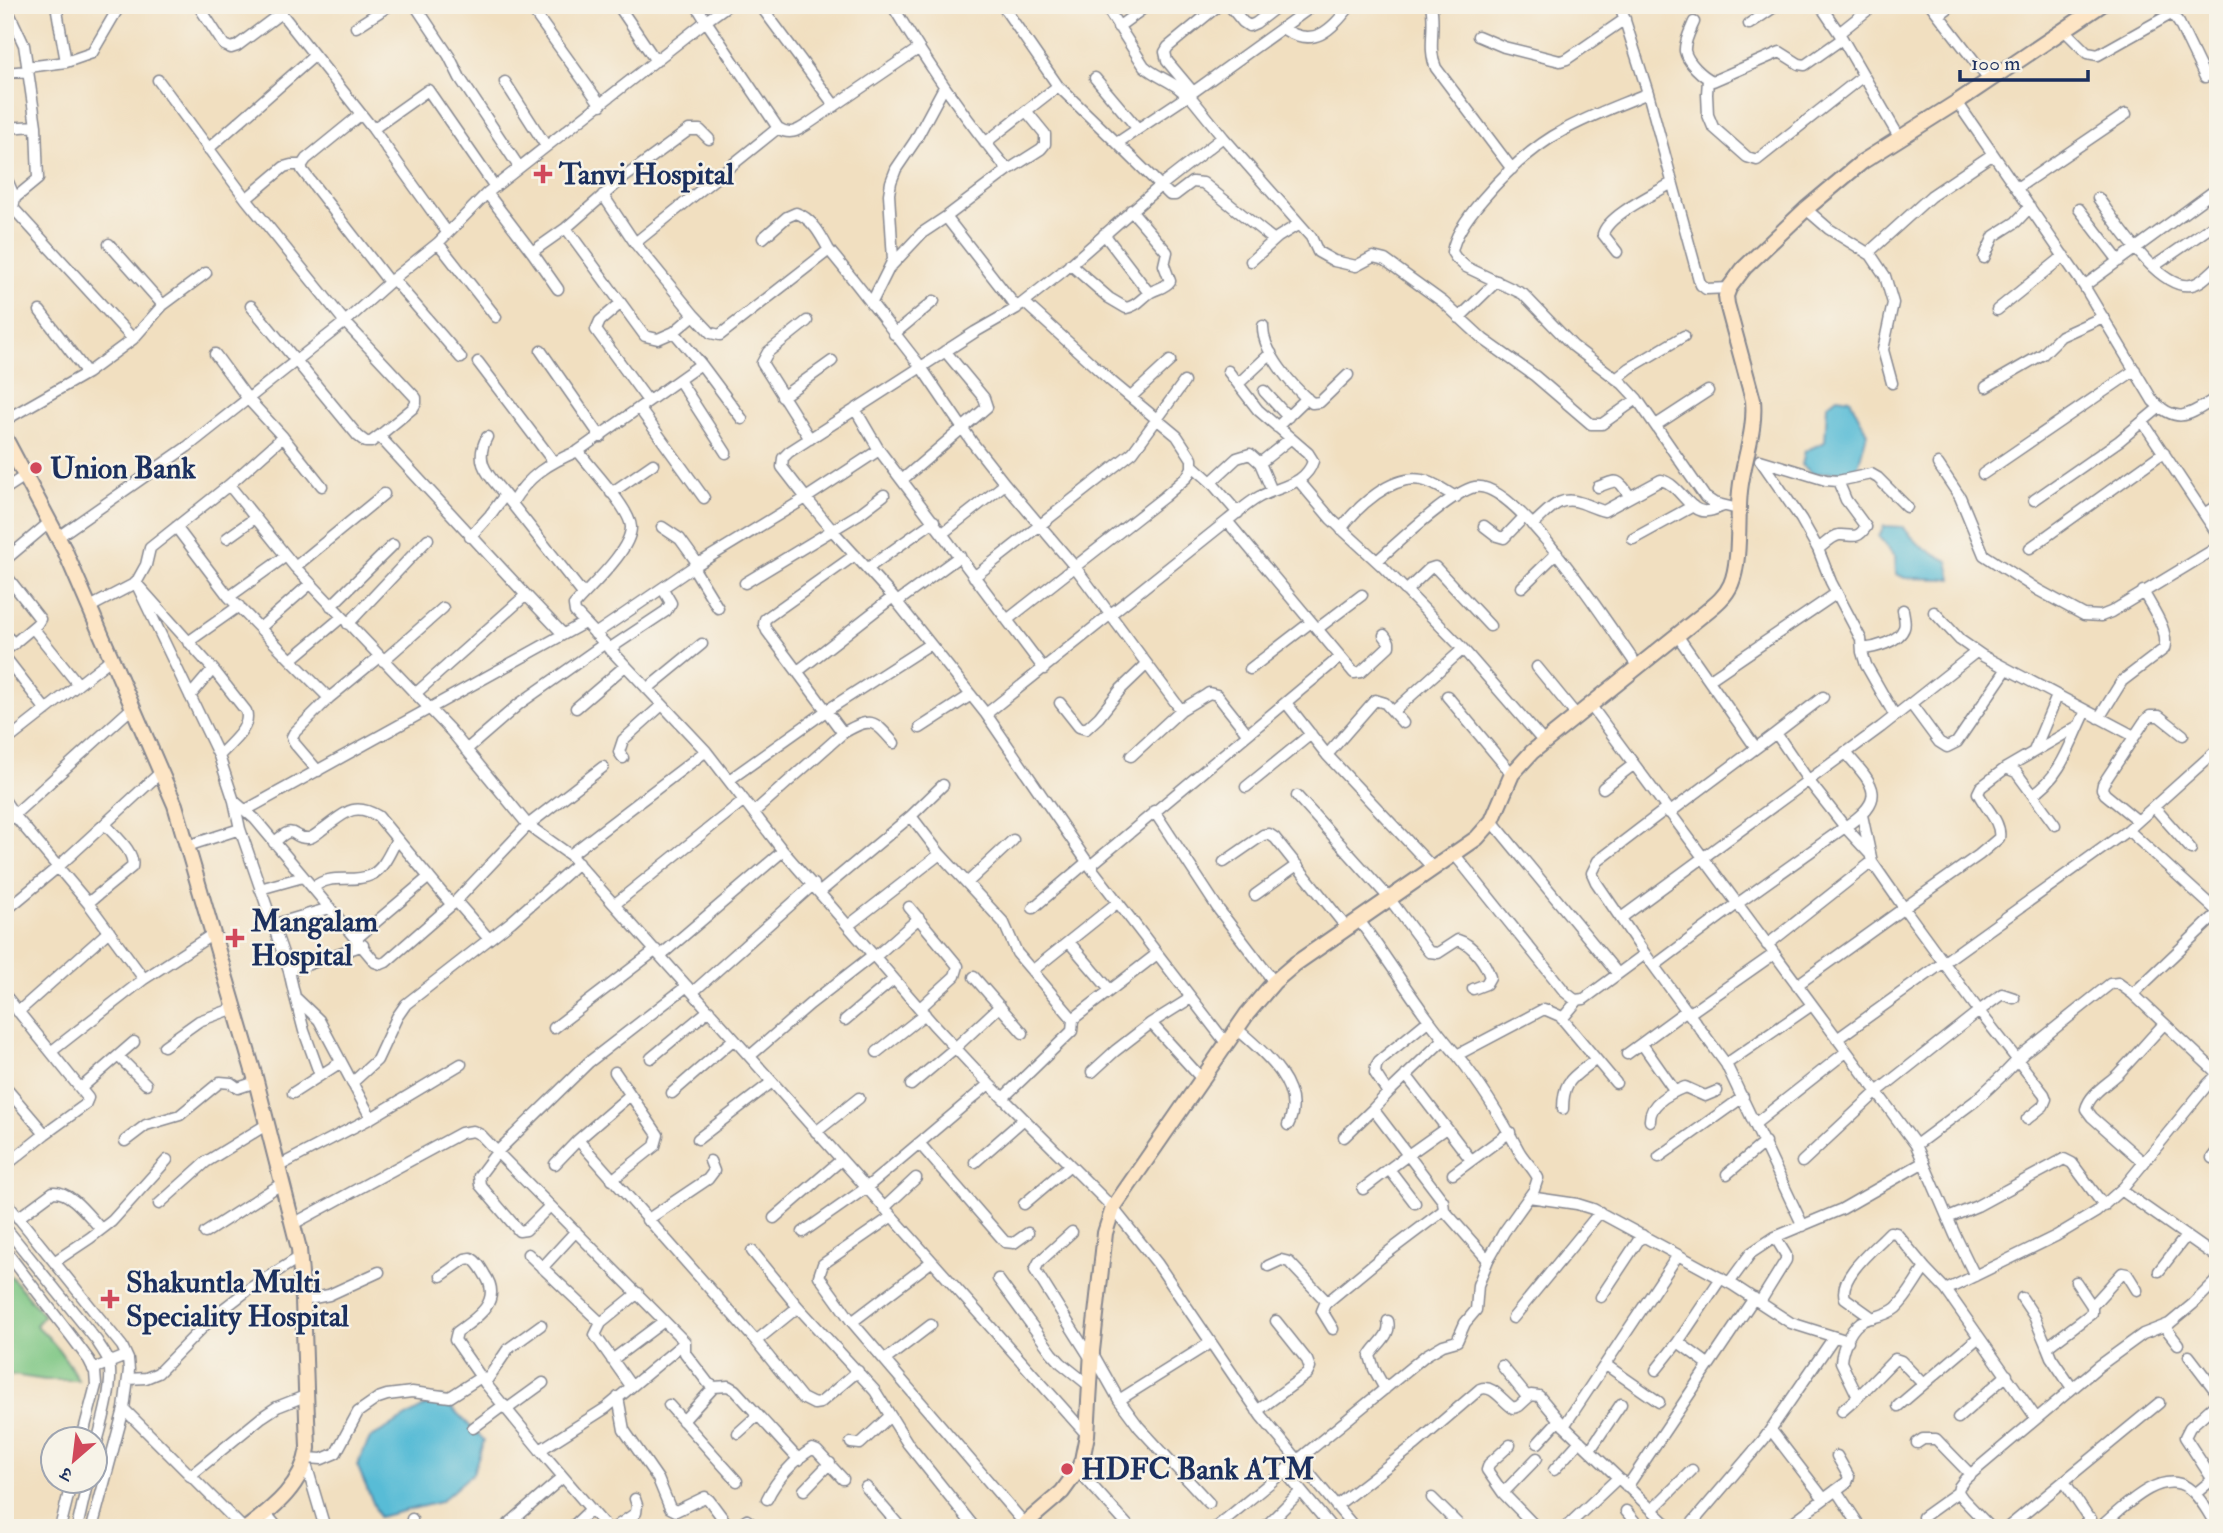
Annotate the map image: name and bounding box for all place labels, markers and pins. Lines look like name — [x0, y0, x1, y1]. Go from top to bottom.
place label: Tanvi Hospital — [558, 156, 734, 193]
marker: Tanvi Hospital — [533, 164, 553, 184]
place label: Union Bank — [50, 450, 196, 487]
marker: Union Bank — [28, 460, 44, 476]
place label: Mangalam Hospital — [250, 903, 379, 974]
marker: Mangalam Hospital — [225, 928, 245, 948]
place label: Shakuntla Multi Speciality Hospital — [126, 1264, 349, 1335]
marker: Shakuntla Multi Speciality Hospital — [100, 1289, 120, 1309]
place label: HDFC Bank ATM — [1081, 1451, 1314, 1488]
marker: HDFC Bank ATM — [1059, 1461, 1075, 1477]

